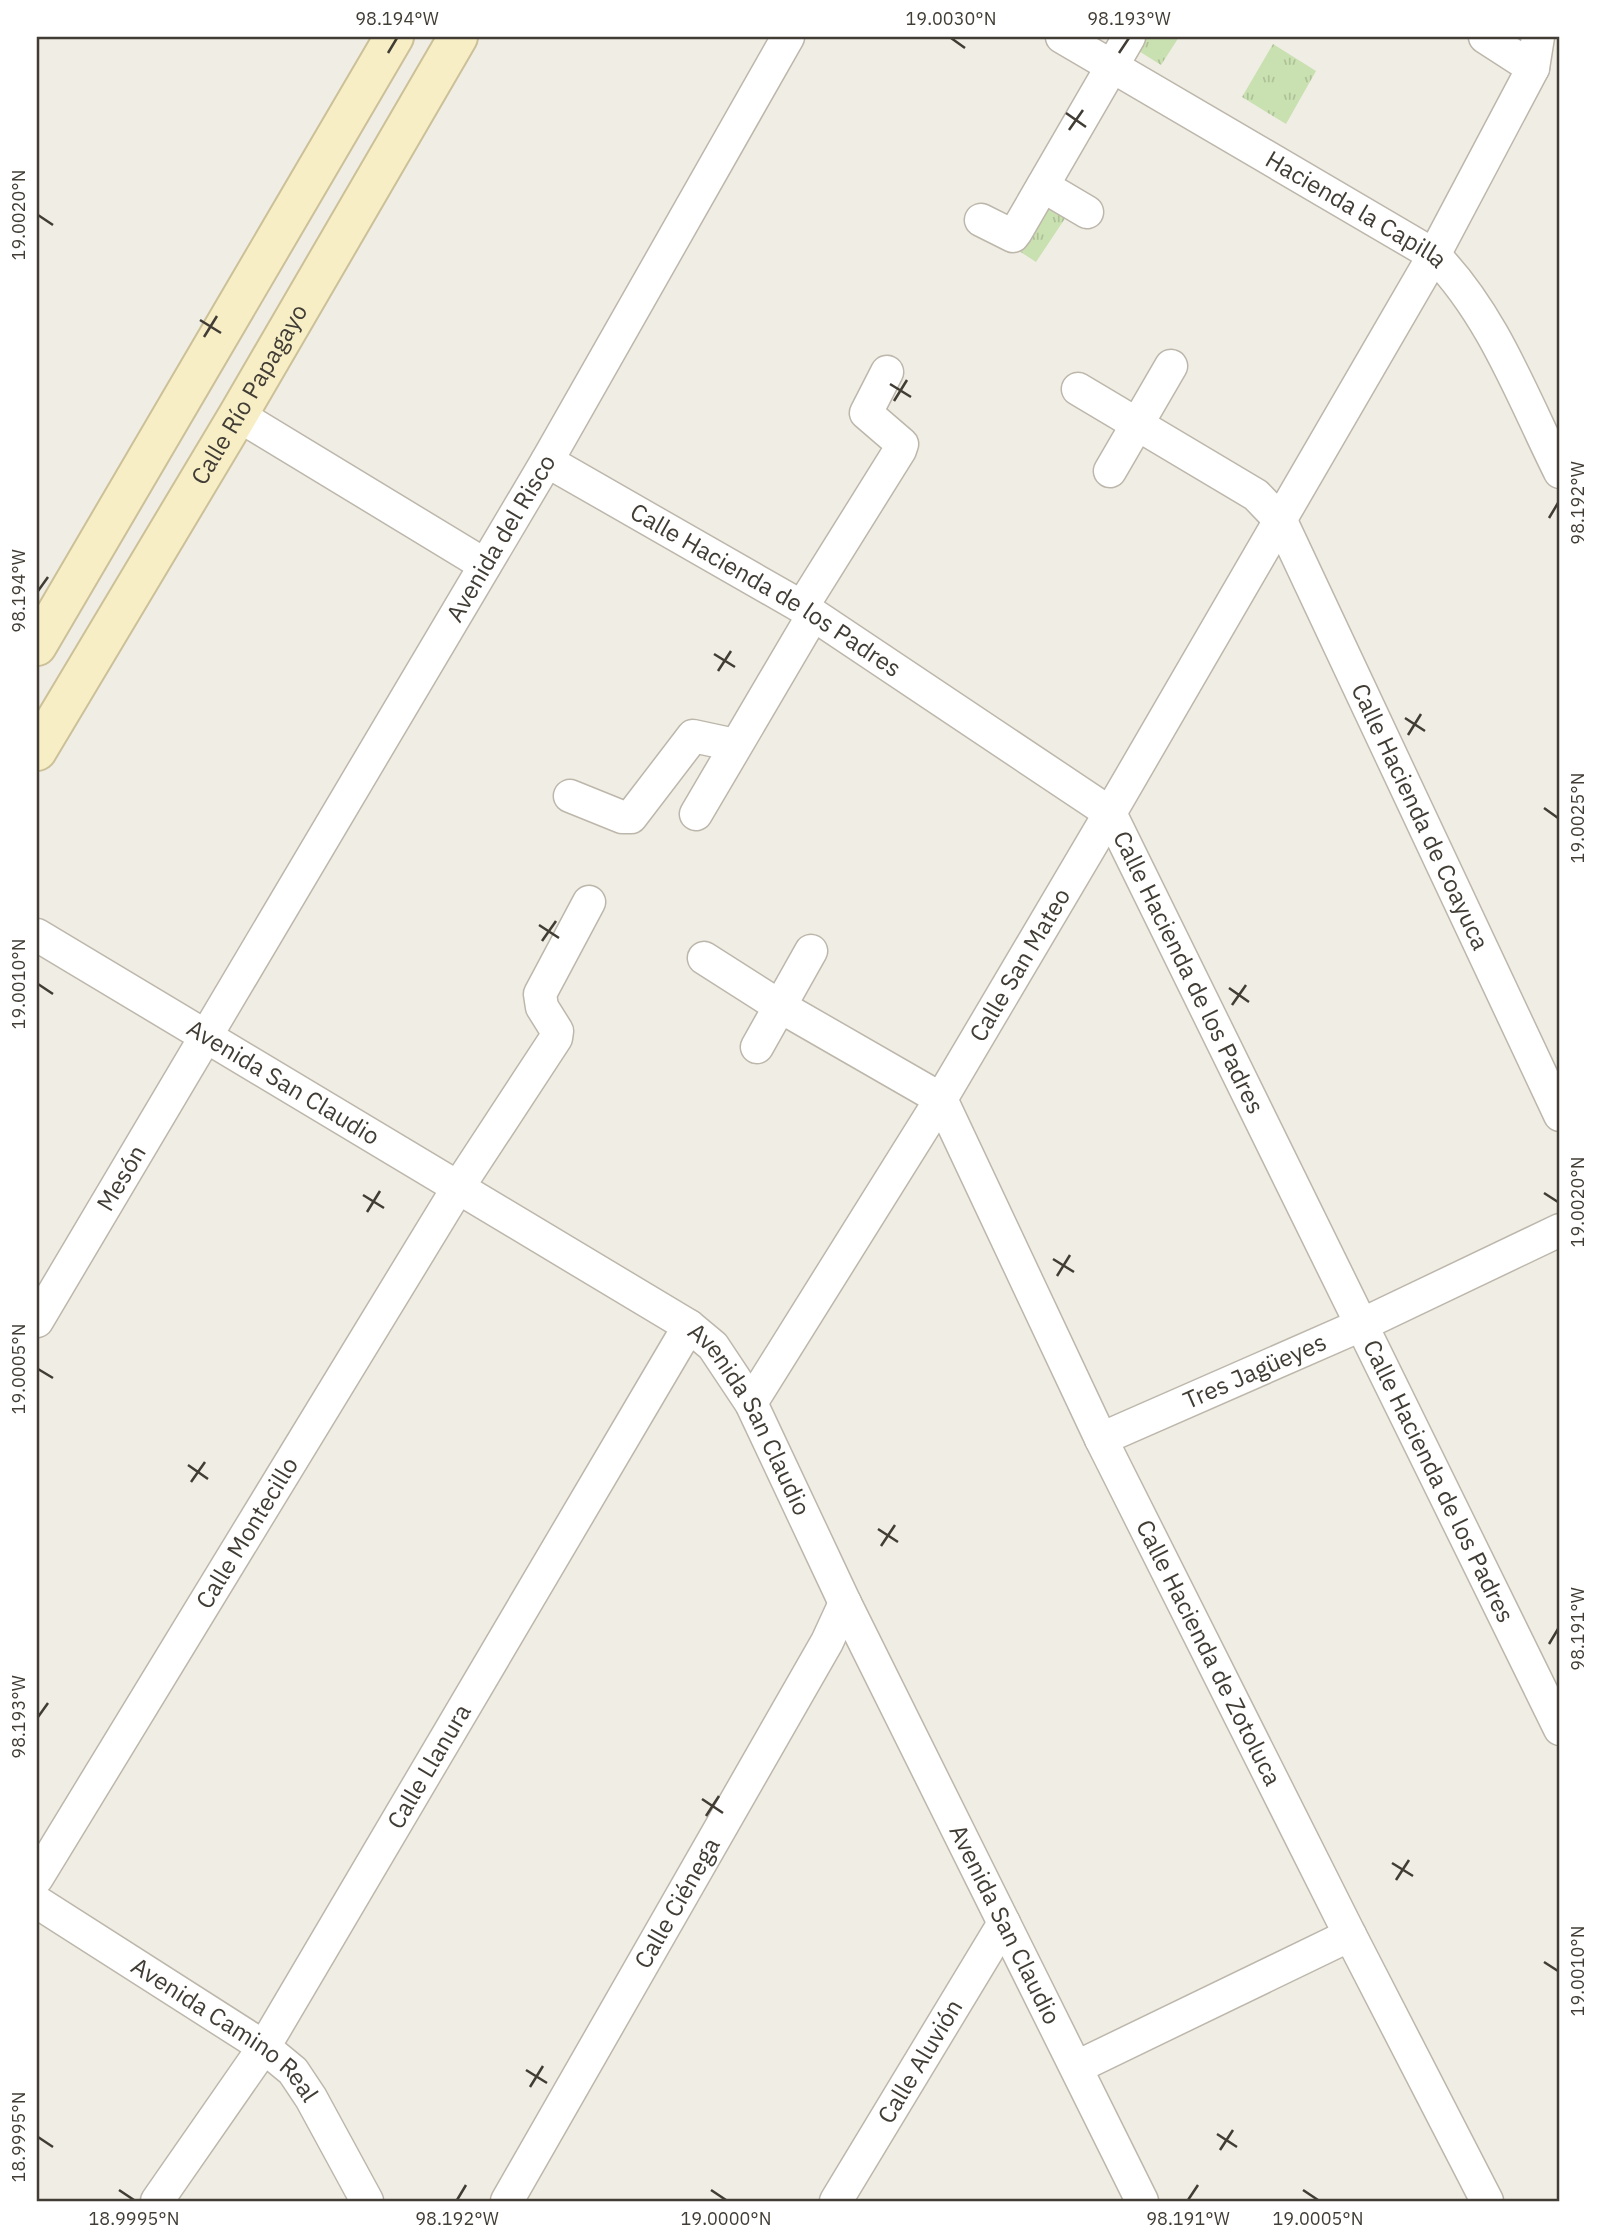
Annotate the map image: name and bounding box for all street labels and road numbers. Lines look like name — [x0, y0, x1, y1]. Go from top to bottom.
street label: Hacienda la Capilla — [1260, 143, 1455, 275]
street label: Calle Río Papagayo — [183, 298, 314, 490]
street label: Avenida del Risco — [438, 448, 562, 627]
street label: Calle Hacienda de los Padres — [625, 495, 908, 684]
street label: Calle Hacienda de Coayuca — [1344, 678, 1497, 955]
street label: Calle Hacienda de los Padres — [1106, 825, 1272, 1119]
street label: Calle San Mateo — [961, 882, 1077, 1047]
street label: Avenida San Claudio — [181, 1012, 386, 1152]
street label: Mesón — [89, 1139, 153, 1217]
street label: Avenida San Claudio — [682, 1315, 819, 1520]
street label: Tres Jagüeyes — [1178, 1325, 1331, 1416]
street label: Calle Hacienda de los Padres — [1356, 1334, 1522, 1628]
street label: Calle Montecillo — [188, 1451, 305, 1614]
street label: Calle Hacienda de Zotoluca — [1129, 1514, 1290, 1791]
street label: Calle Llanura — [379, 1698, 478, 1834]
street label: Avenida San Claudio — [943, 1819, 1069, 2029]
street label: Calle Ciénega — [626, 1831, 727, 1974]
street label: Avenida Camino Real — [126, 1949, 326, 2108]
street label: Calle Aluvión — [870, 1993, 969, 2129]

